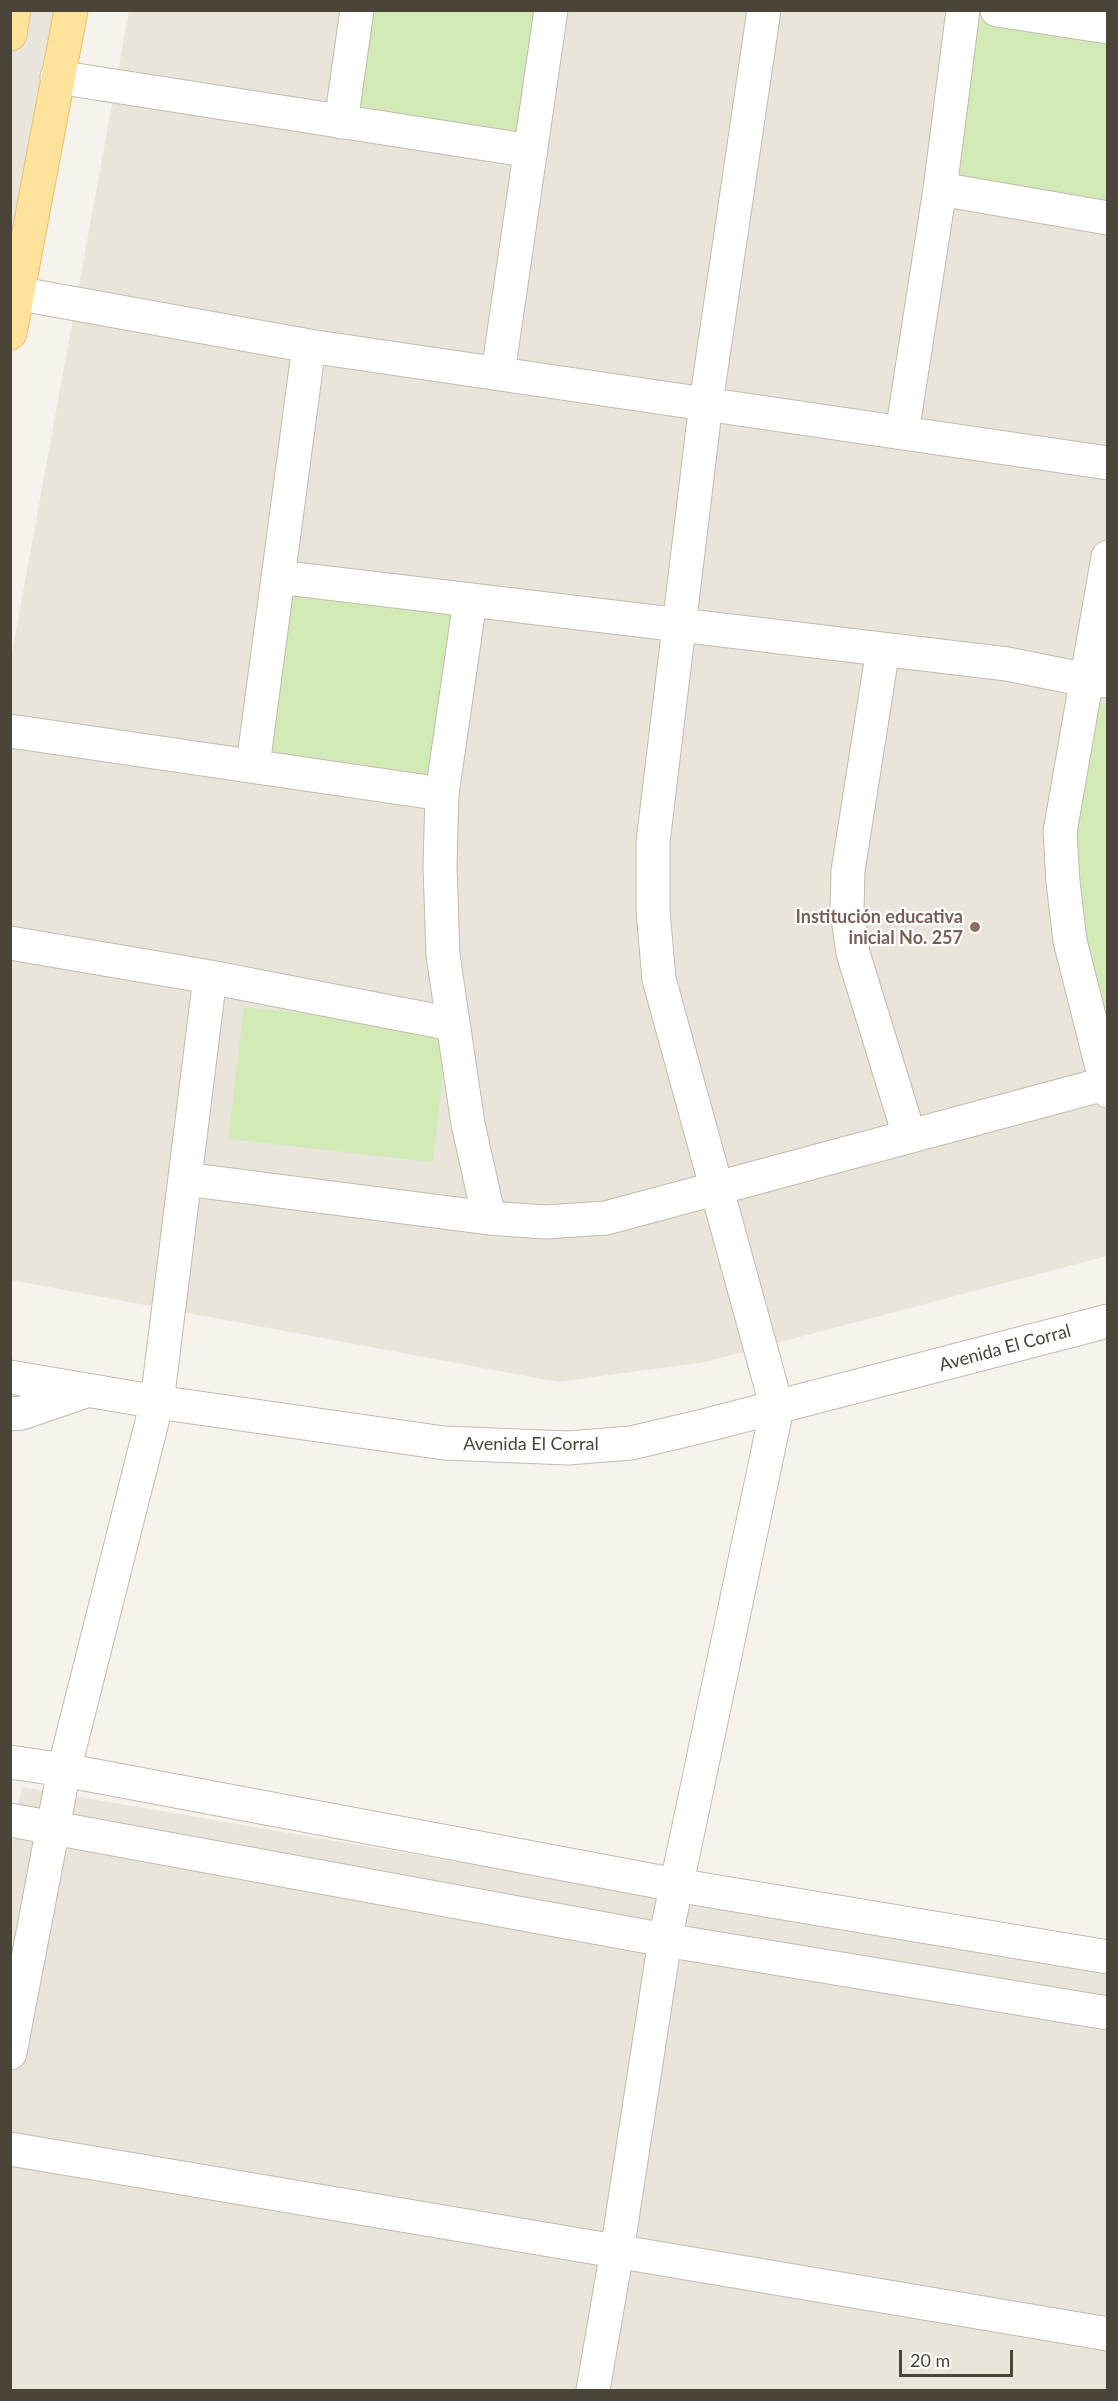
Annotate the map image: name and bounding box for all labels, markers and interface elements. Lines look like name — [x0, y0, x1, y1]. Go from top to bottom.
place label: Institución educativa inicial No. 257 — [796, 906, 963, 948]
marker: Institución educativa inicial No. 257 — [968, 920, 982, 934]
street label: Avenida El Corral — [937, 1320, 1073, 1376]
street label: Avenida El Corral — [463, 1433, 599, 1455]
scale bar — [902, 2338, 1016, 2376]
text: 20 m — [910, 2349, 950, 2371]

